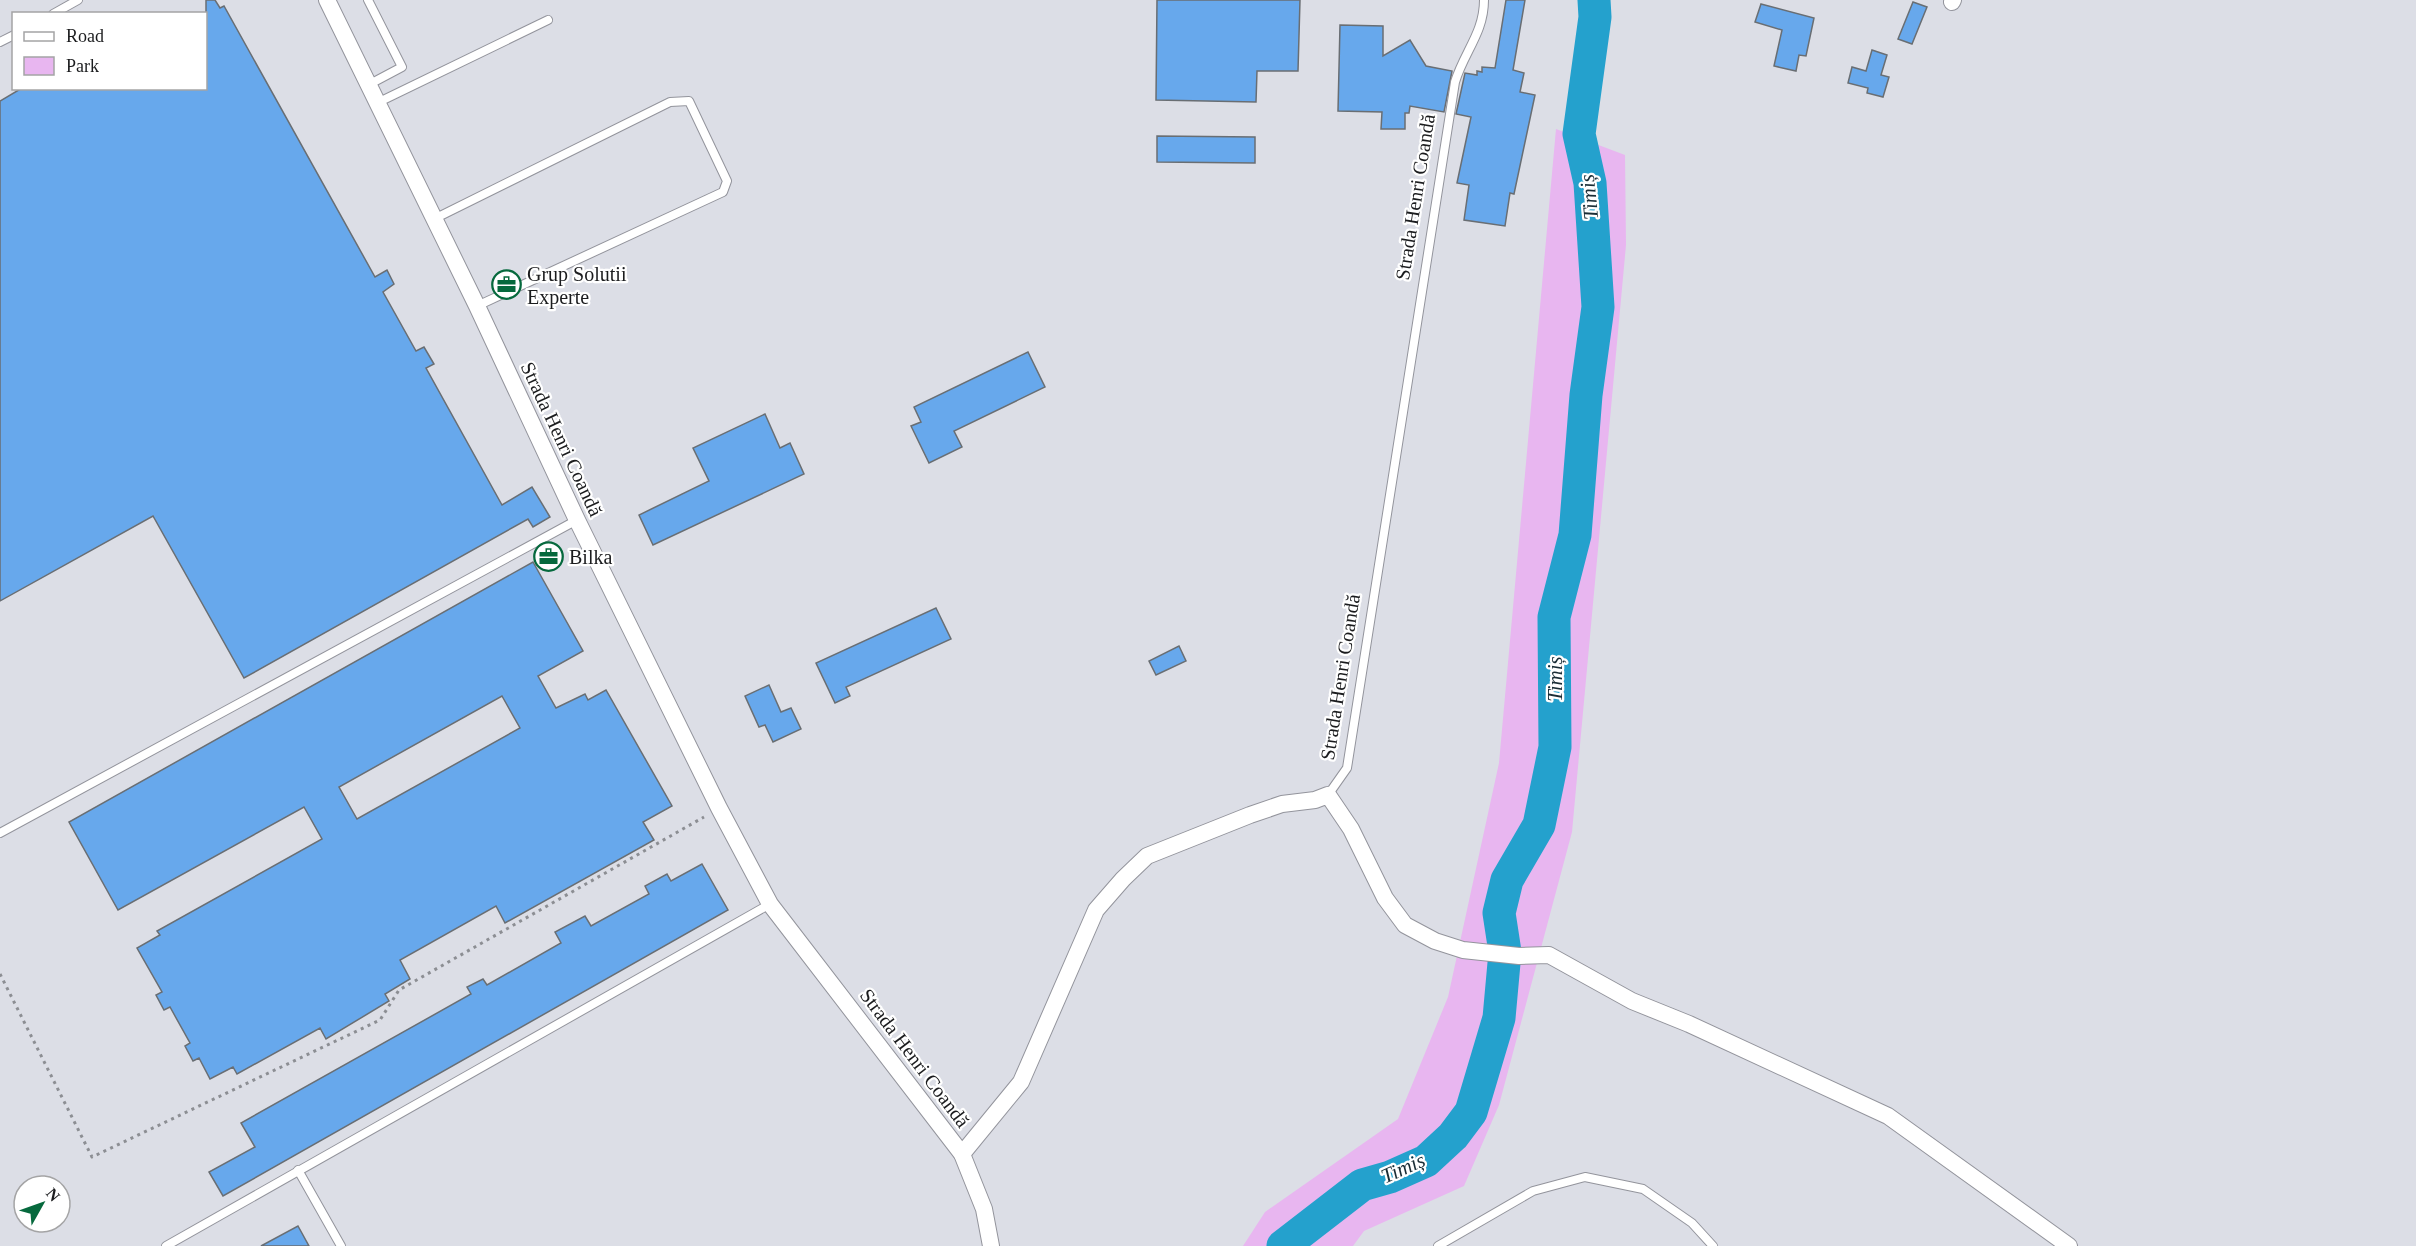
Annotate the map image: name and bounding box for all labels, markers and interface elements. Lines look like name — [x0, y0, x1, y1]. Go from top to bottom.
legend — [12, 12, 207, 90]
text: Road — [66, 26, 104, 46]
text: Park — [66, 56, 99, 76]
street label: Strada Henri Coandă — [1391, 112, 1439, 282]
water label: Timiș — [1575, 173, 1603, 221]
place label: Grup Solutii Experte — [527, 263, 627, 309]
office icon: Grup Solutii Experte — [490, 269, 522, 301]
street label: Strada Henri Coandă — [517, 358, 607, 520]
office icon: Bilka — [532, 541, 564, 573]
place label: Bilka — [569, 546, 612, 568]
street label: Strada Henri Coandă — [1316, 592, 1364, 762]
water label: Timiș — [1543, 656, 1567, 702]
street label: Strada Henri Coandă — [856, 984, 974, 1132]
water label: Timiș — [1377, 1148, 1429, 1188]
north arrow — [12, 1174, 72, 1234]
text: N — [43, 1185, 64, 1205]

